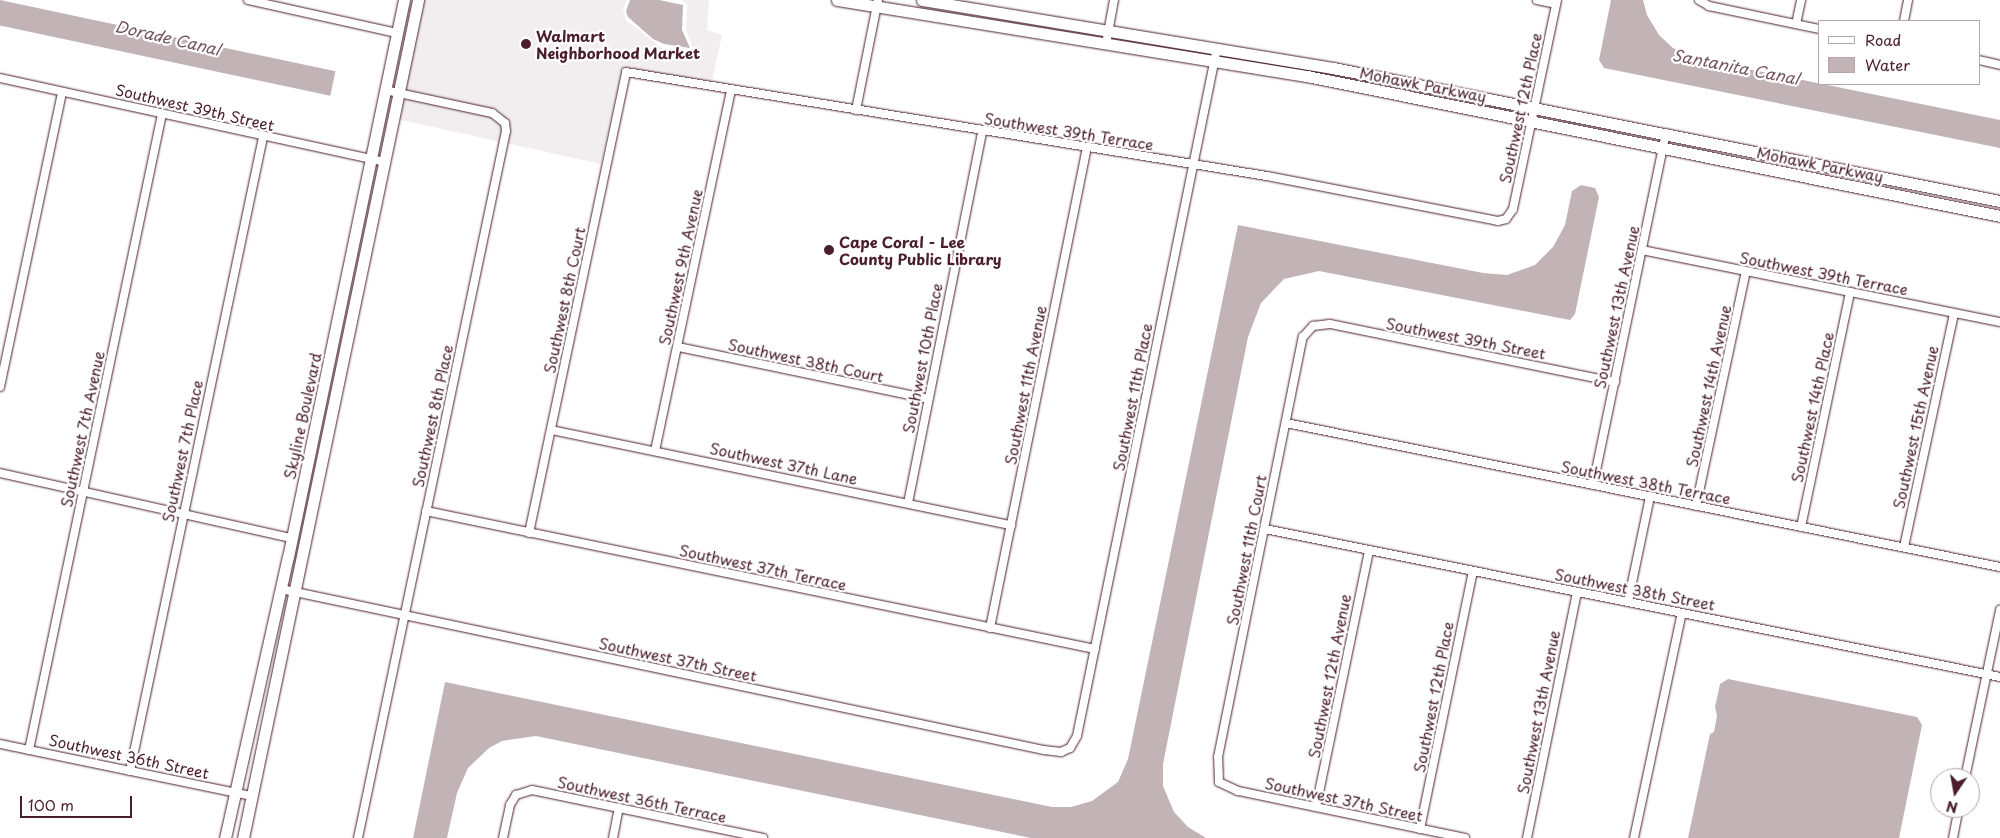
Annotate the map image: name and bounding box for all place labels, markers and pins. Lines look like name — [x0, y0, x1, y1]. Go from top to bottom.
place label: Walmart Neighborhood Market — [536, 26, 701, 61]
marker: Walmart Neighborhood Market — [520, 38, 532, 50]
place label: Cape Coral - Lee County Public Library — [839, 232, 1003, 267]
marker: Cape Coral - Lee County Public Library — [823, 244, 835, 256]

